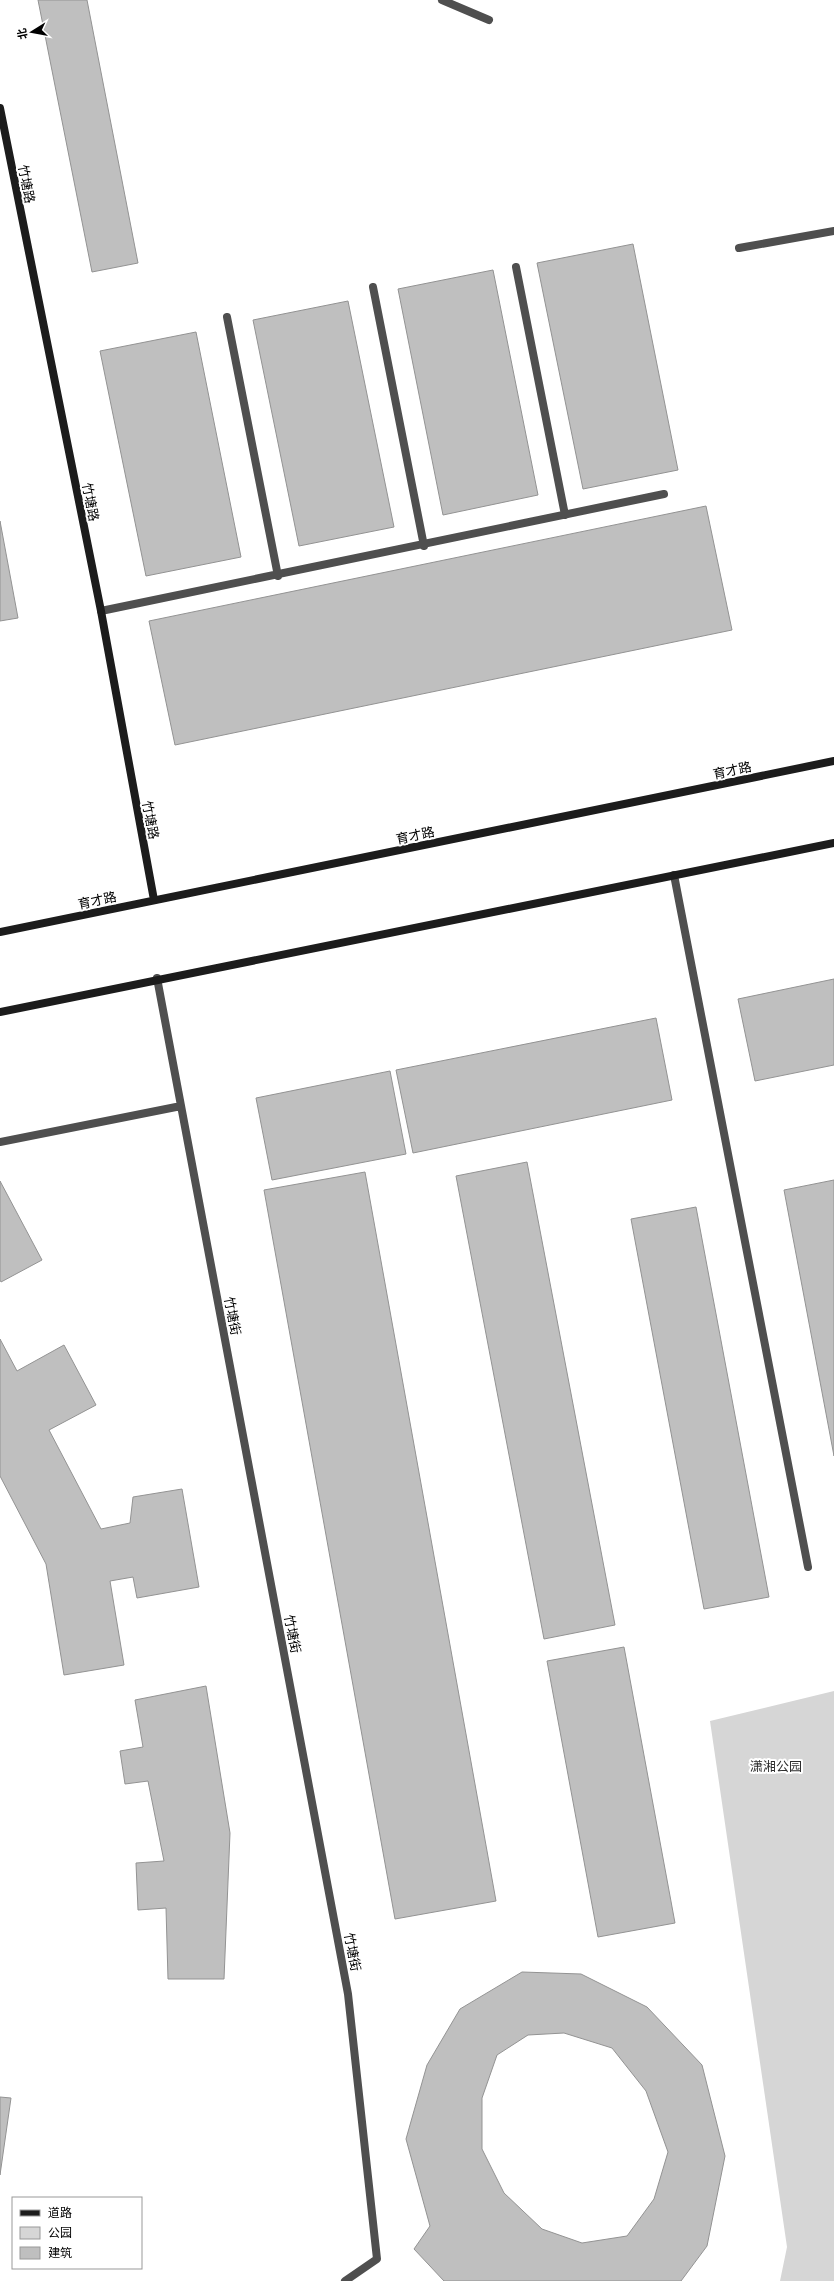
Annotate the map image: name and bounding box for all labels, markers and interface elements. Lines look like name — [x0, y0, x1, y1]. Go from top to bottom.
north arrow — [12, 12, 52, 52]
text: 北 — [15, 27, 30, 40]
street label: 竹塘路 — [14, 164, 38, 205]
street label: 竹塘路 — [78, 482, 102, 523]
street label: 育才路 — [711, 759, 753, 783]
street label: 竹塘路 — [138, 800, 162, 841]
street label: 育才路 — [394, 824, 436, 848]
street label: 育才路 — [76, 889, 118, 913]
street label: 竹塘街 — [220, 1296, 244, 1337]
street label: 竹塘街 — [280, 1614, 304, 1655]
park label: 潇湘公园 — [750, 1759, 802, 1775]
street label: 竹塘街 — [340, 1932, 364, 1973]
legend — [12, 2197, 142, 2269]
text: 道路 — [48, 2206, 72, 2220]
text: 公园 — [48, 2226, 72, 2240]
text: 建筑 — [48, 2246, 72, 2260]

